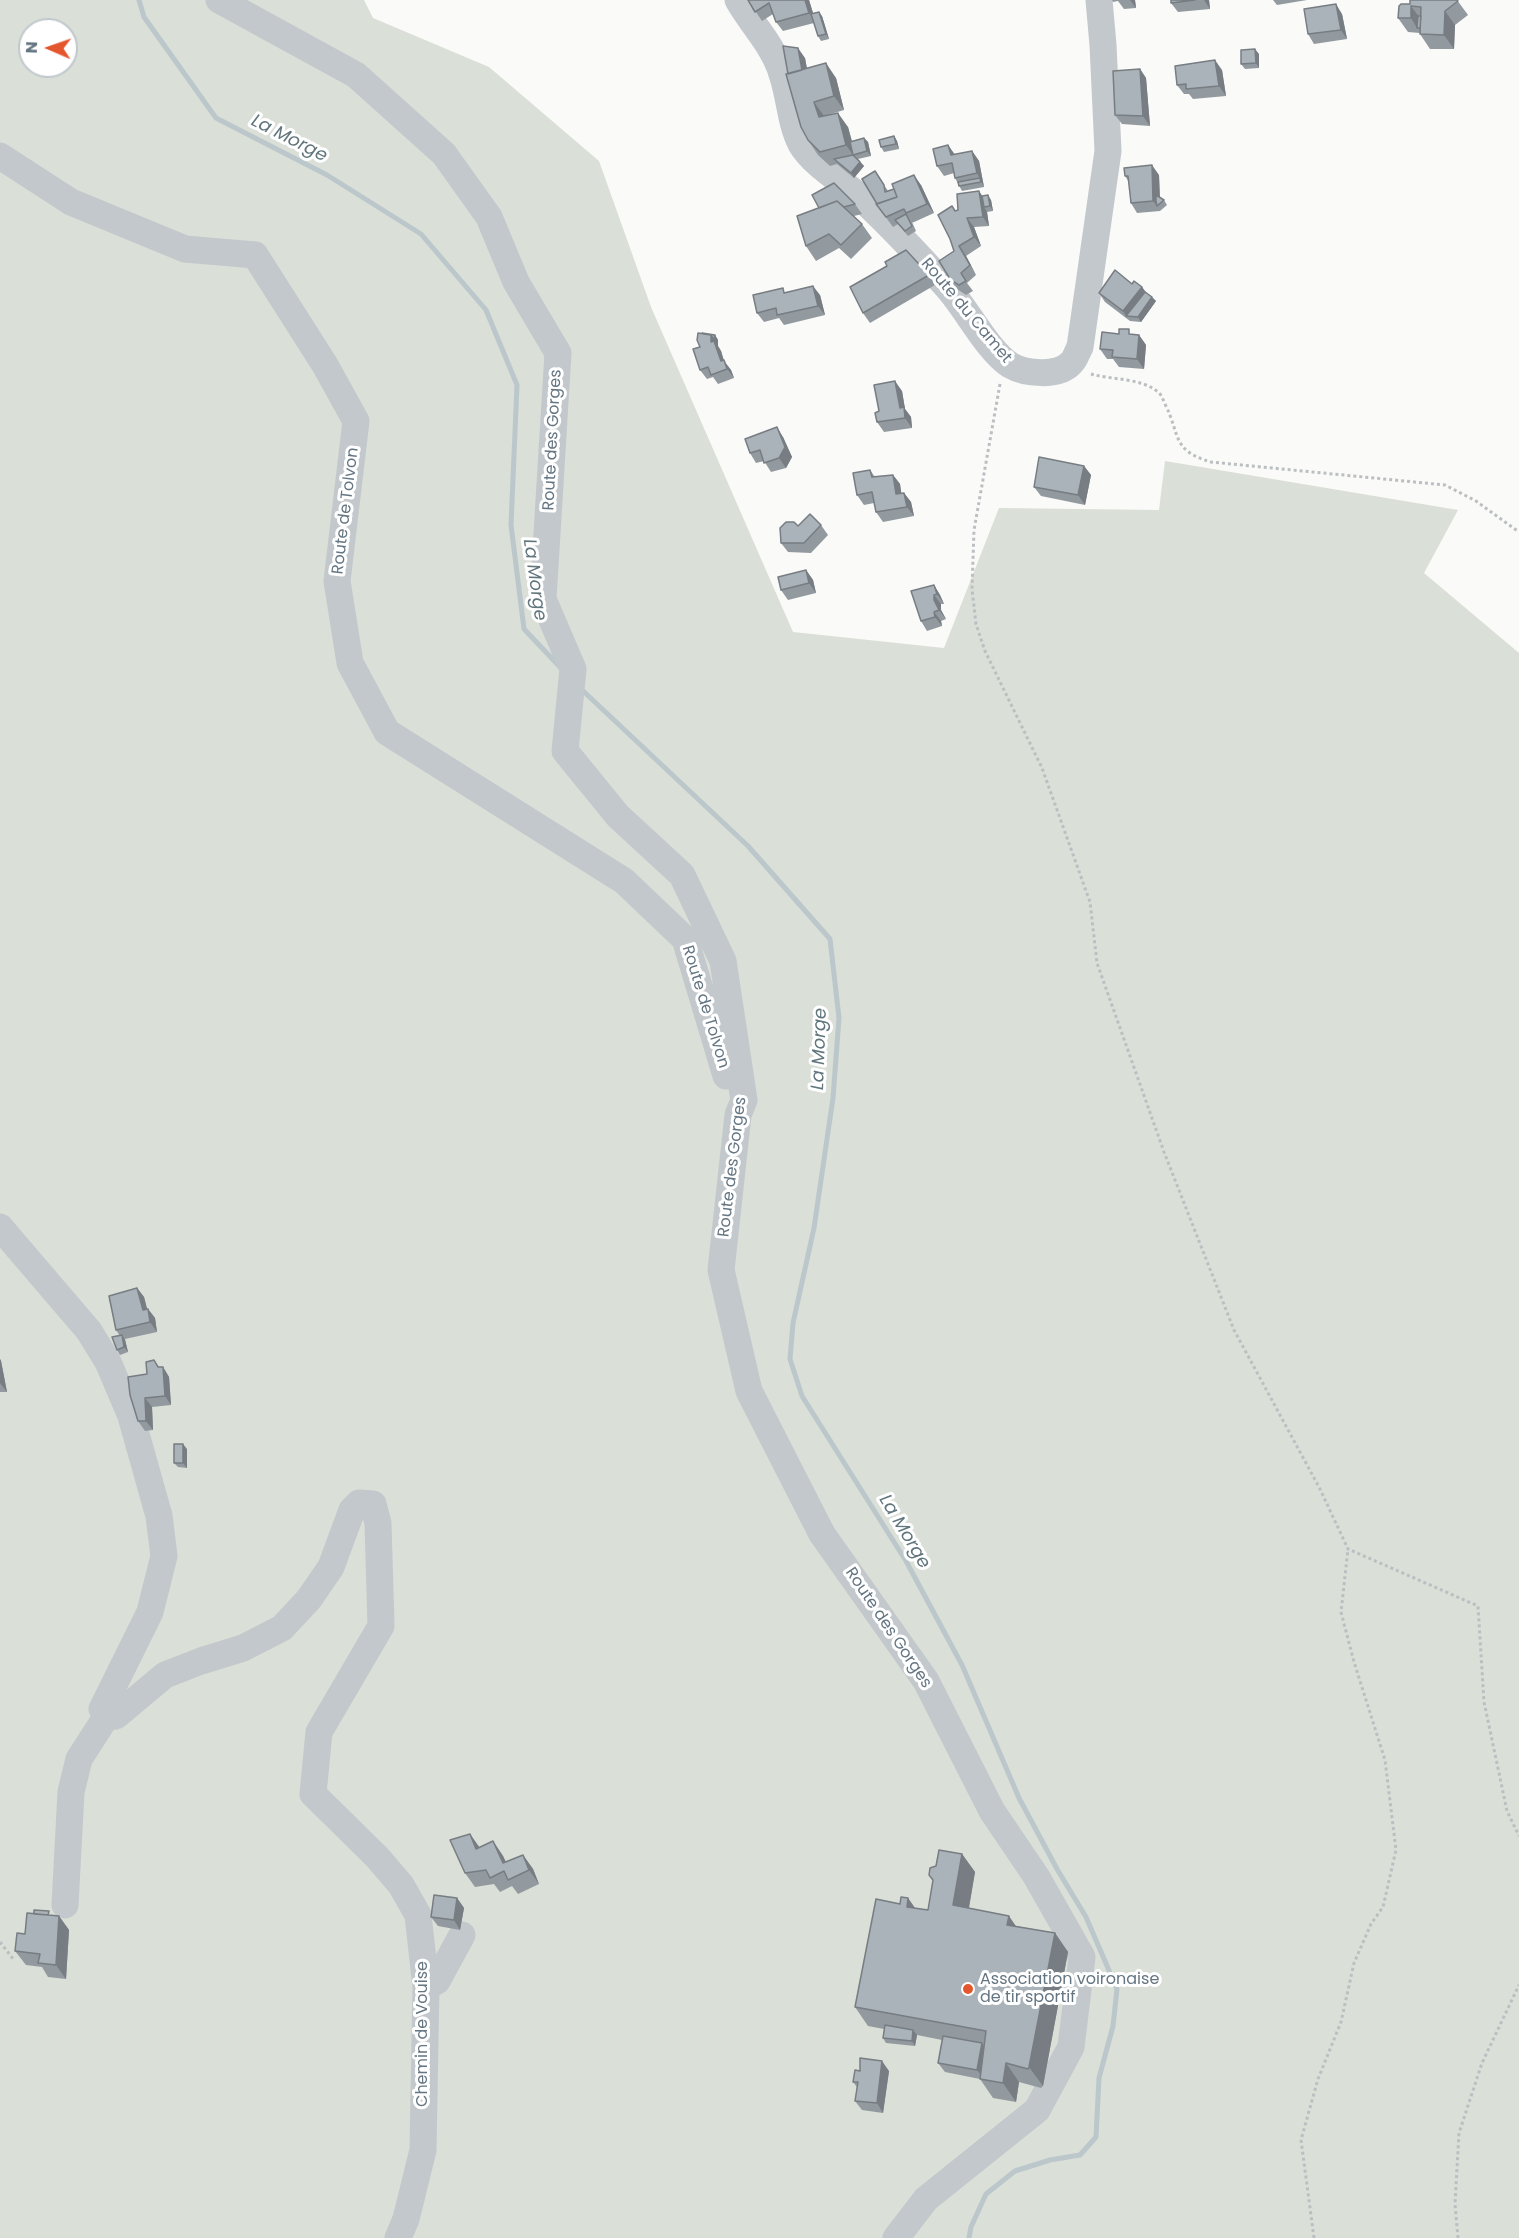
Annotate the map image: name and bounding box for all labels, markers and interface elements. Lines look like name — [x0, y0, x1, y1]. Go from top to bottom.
north arrow — [18, 18, 78, 78]
text: N — [20, 41, 43, 54]
water label: La Morge — [247, 111, 331, 167]
street label: Route du Camet — [917, 255, 1015, 367]
street label: Route des Gorges — [540, 369, 566, 511]
street label: Route de Tolvon — [329, 447, 363, 575]
water label: La Morge — [518, 538, 550, 622]
street label: Route de Tolvon — [677, 943, 733, 1071]
water label: La Morge — [808, 1007, 832, 1091]
street label: Route des Gorges — [715, 1096, 751, 1238]
water label: La Morge — [874, 1491, 934, 1573]
street label: Route des Gorges — [841, 1564, 935, 1692]
street label: Chemin de Vouise — [413, 1961, 433, 2107]
place label: Association voironaise de tir sportif — [980, 1970, 1159, 2008]
marker: Association voironaise de tir sportif — [961, 1982, 975, 1996]

